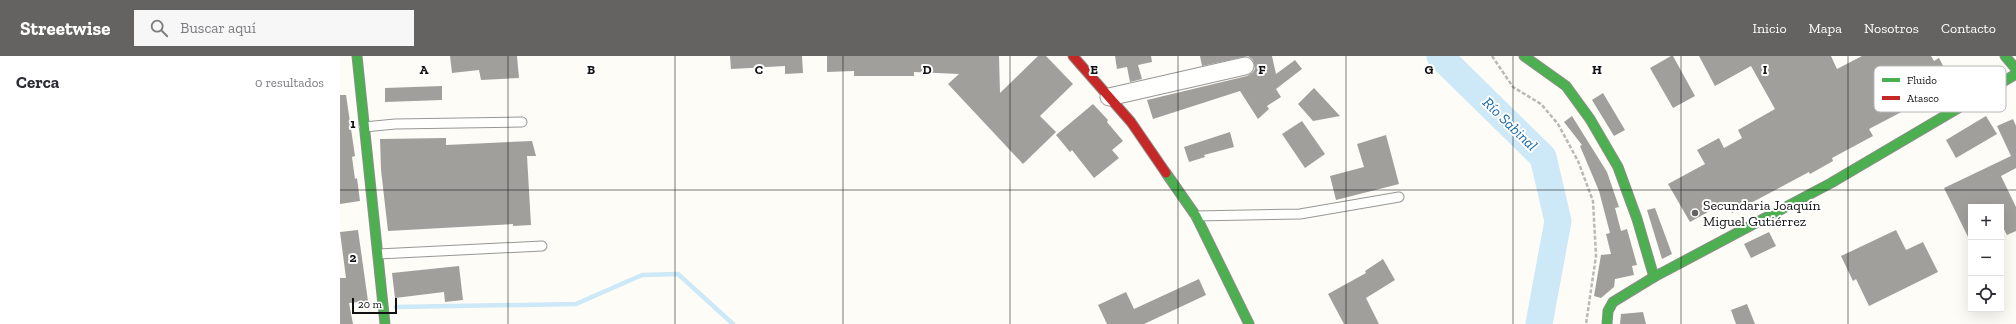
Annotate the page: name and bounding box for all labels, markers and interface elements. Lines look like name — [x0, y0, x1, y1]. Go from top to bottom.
search box — [134, 10, 414, 46]
text: Streetwise — [20, 17, 110, 40]
icon: search — [148, 17, 170, 39]
text: Buscar aquí — [180, 19, 256, 37]
text: Inicio — [1753, 20, 1787, 37]
text: Mapa — [1809, 20, 1842, 37]
text: Nosotros — [1864, 20, 1919, 37]
text: Contacto — [1941, 20, 1996, 37]
text: A — [420, 62, 429, 77]
text: B — [587, 62, 595, 77]
text: C — [755, 62, 763, 77]
text: D — [922, 62, 932, 77]
text: E — [1090, 62, 1098, 77]
text: F — [1258, 62, 1266, 77]
text: G — [1425, 62, 1434, 77]
text: H — [1592, 62, 1602, 77]
text: I — [1763, 62, 1768, 77]
legend — [1874, 66, 2006, 112]
text: Cerca — [16, 72, 59, 92]
text: Fluido — [1907, 74, 1937, 87]
text: 0 resultados — [255, 75, 324, 90]
text: Atasco — [1907, 92, 1939, 105]
water label: Río Sabinal — [1479, 94, 1541, 154]
text: 1 — [350, 116, 356, 131]
place label: Secundaria Joaquín Miguel Gutiérrez — [1703, 197, 1821, 230]
map controls — [1968, 204, 2004, 312]
button: + — [1968, 204, 2004, 240]
marker: Secundaria Joaquín Miguel Gutiérrez — [1690, 208, 1700, 218]
button: − — [1968, 240, 2004, 276]
text: 2 — [350, 250, 357, 265]
button: locate — [1968, 276, 2004, 312]
scale bar — [352, 296, 397, 315]
text: 20 m — [358, 298, 382, 311]

